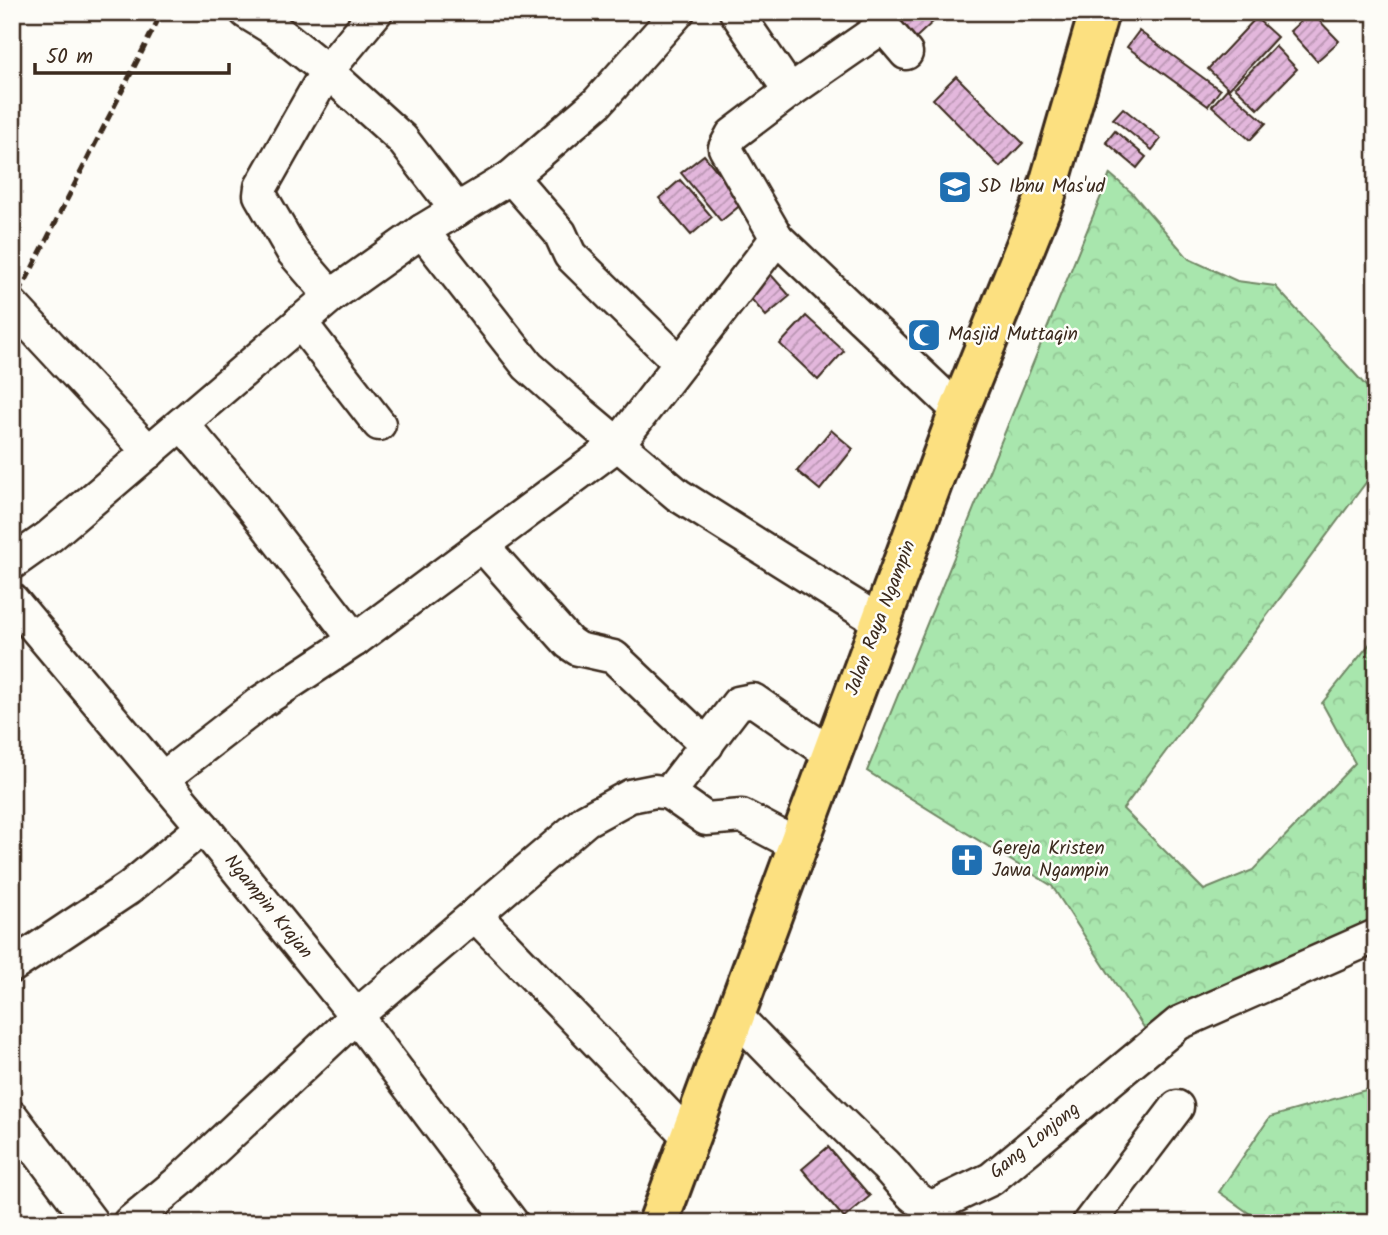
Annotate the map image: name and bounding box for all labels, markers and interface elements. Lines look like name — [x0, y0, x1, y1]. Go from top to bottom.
scale bar — [35, 32, 229, 76]
text: 50 m — [46, 41, 93, 74]
school or university icon: SD Ibnu Mas'ud — [936, 168, 974, 206]
place label: SD Ibnu Mas'ud — [979, 172, 1106, 202]
mosque icon: Masjid Muttaqin — [905, 316, 943, 354]
place label: Masjid Muttaqin — [948, 320, 1078, 350]
street label: Jalan Raya Ngampin — [838, 536, 924, 700]
place label: Gereja Kristen Jawa Ngampin — [992, 834, 1109, 886]
church icon: Gereja Kristen Jawa Ngampin — [948, 841, 986, 879]
street label: Ngampin Krajan — [216, 848, 320, 966]
street label: Gang Lonjong — [983, 1095, 1087, 1187]

